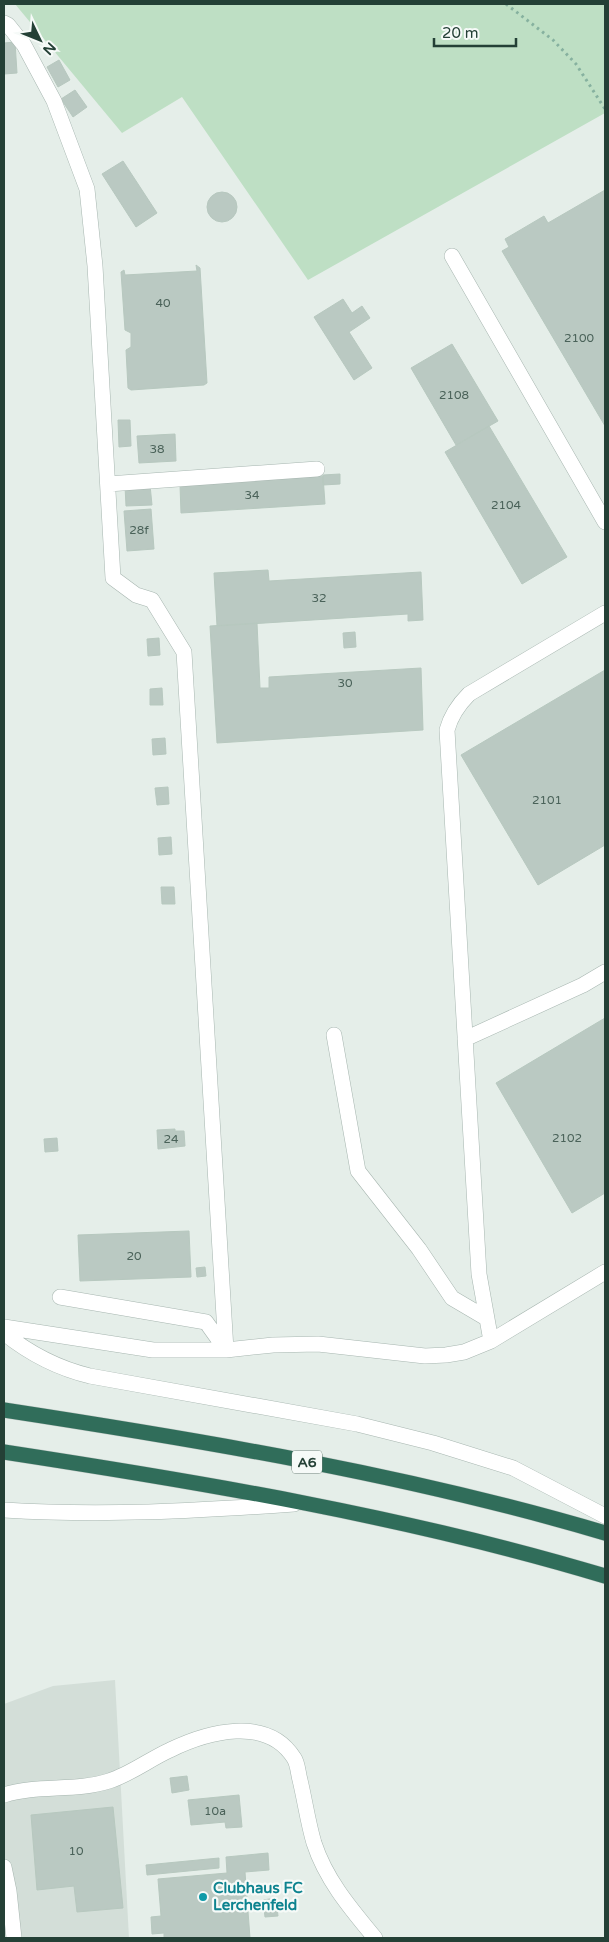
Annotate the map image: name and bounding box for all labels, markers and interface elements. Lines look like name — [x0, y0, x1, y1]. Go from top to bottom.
north arrow — [15, 15, 65, 65]
scale bar — [434, 15, 516, 47]
text: 20 m — [442, 24, 479, 42]
text: N — [39, 39, 59, 58]
house number: 40 — [155, 296, 171, 310]
house number: 2100 — [564, 331, 595, 345]
house number: 2108 — [439, 388, 469, 402]
house number: 38 — [149, 442, 165, 456]
house number: 34 — [244, 488, 260, 502]
house number: 2104 — [491, 498, 522, 512]
house number: 28f — [129, 523, 149, 537]
house number: 32 — [311, 591, 327, 605]
house number: 30 — [337, 676, 353, 690]
house number: 2101 — [532, 793, 562, 807]
house number: 2102 — [552, 1131, 582, 1145]
house number: 24 — [163, 1132, 179, 1146]
house number: 20 — [126, 1249, 142, 1263]
road number: A6 — [292, 1450, 322, 1474]
house number: 10a — [204, 1804, 226, 1818]
house number: 10 — [68, 1844, 84, 1858]
place label: Clubhaus FC Lerchenfeld — [213, 1879, 303, 1914]
marker: Clubhaus FC Lerchenfeld — [197, 1891, 209, 1903]

